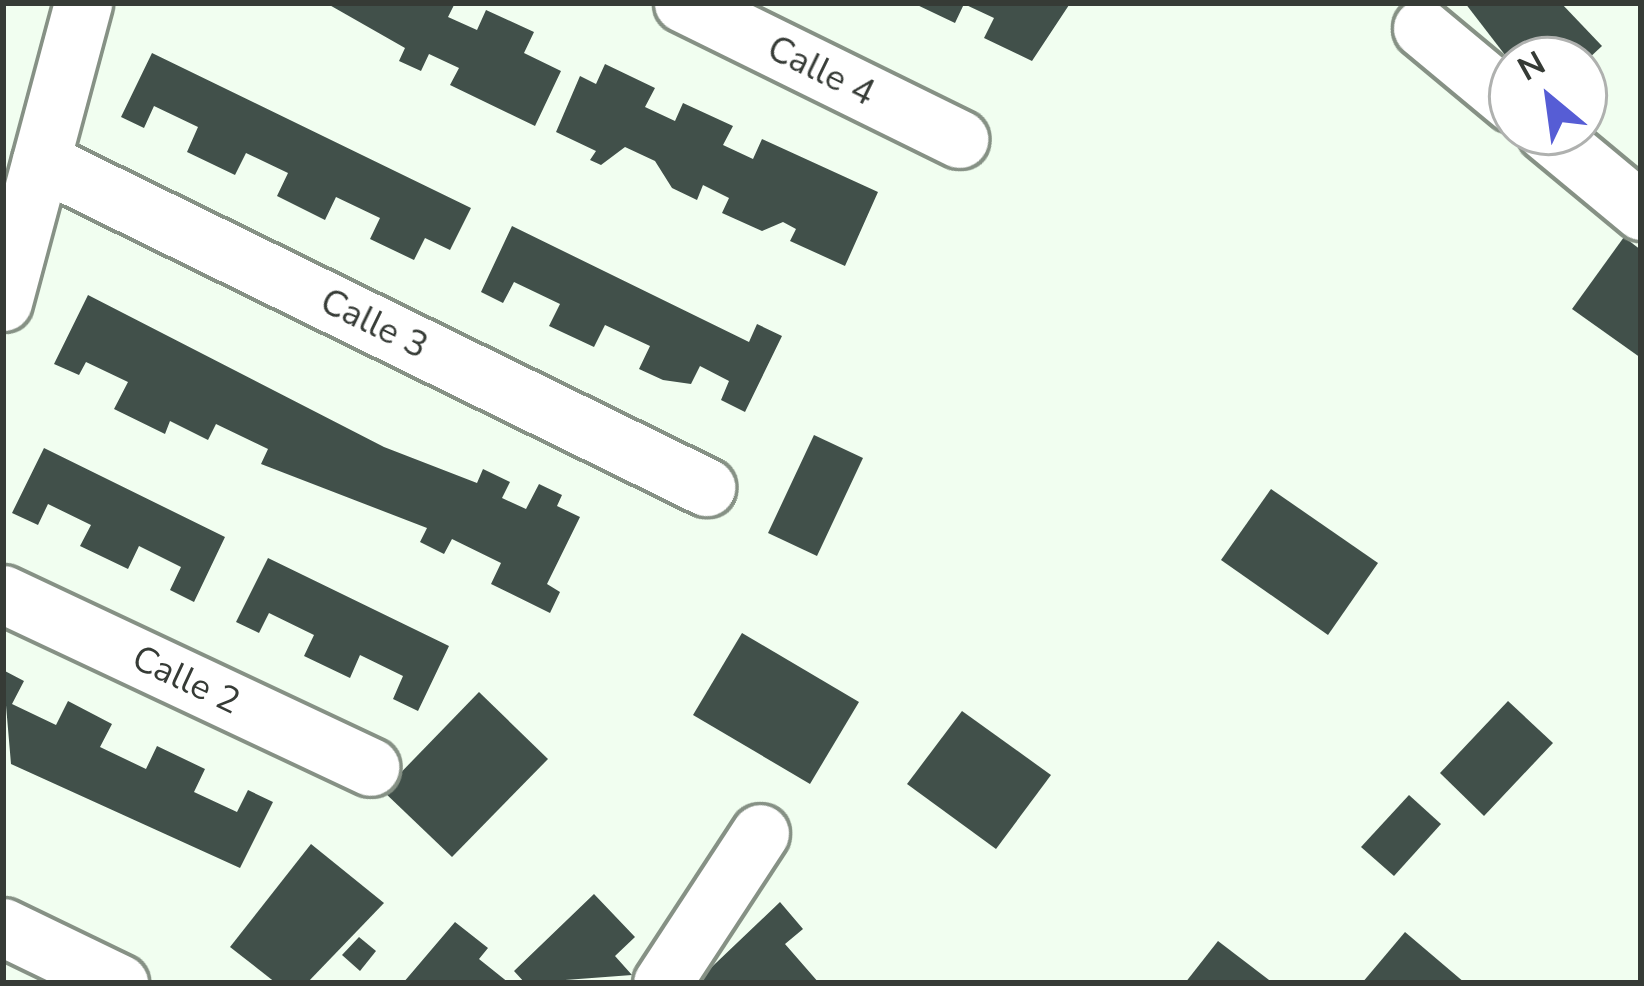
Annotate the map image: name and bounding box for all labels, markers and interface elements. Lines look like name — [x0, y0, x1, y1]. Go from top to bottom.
street label: Calle 4 — [760, 27, 882, 115]
north arrow — [1488, 36, 1608, 156]
text: N — [1510, 41, 1553, 92]
street label: Calle 3 — [313, 280, 435, 368]
street label: Calle 2 — [125, 636, 247, 724]

